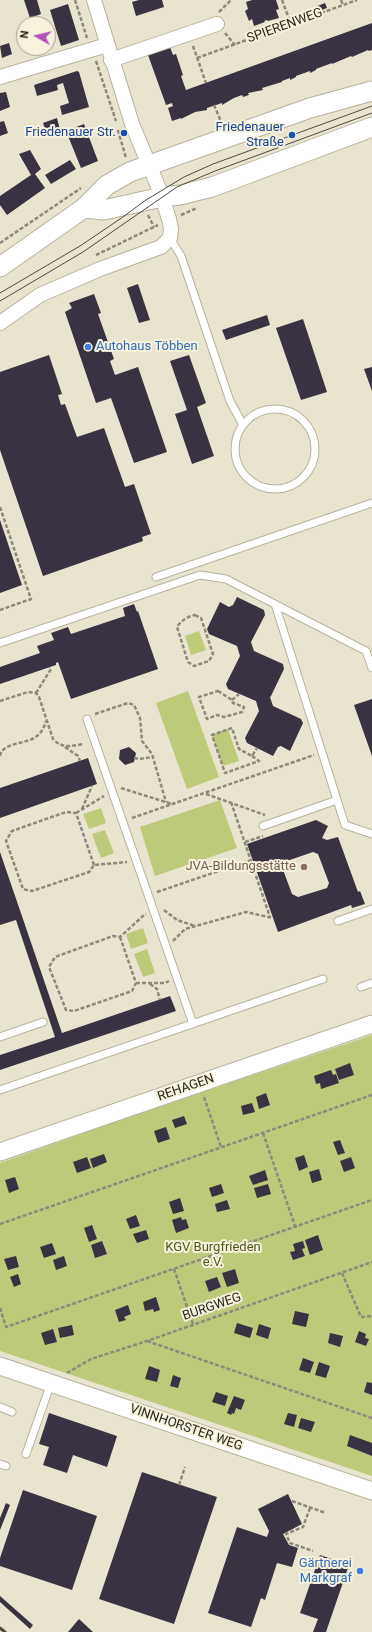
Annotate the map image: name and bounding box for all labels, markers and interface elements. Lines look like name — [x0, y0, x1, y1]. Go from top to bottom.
street label: SPIERENWEG — [245, 5, 325, 47]
north arrow — [16, 16, 56, 56]
text: N — [18, 30, 32, 39]
place label: Friedenauer Straße — [216, 120, 284, 151]
place label: Friedenauer Str. — [25, 125, 116, 141]
marker: Friedenauer Str. — [119, 128, 129, 138]
marker: Friedenauer Straße — [287, 130, 297, 140]
place label: Autohaus Többen — [96, 339, 198, 355]
marker: Autohaus Többen — [83, 342, 93, 352]
place label: JVA-Bildungsstätte — [185, 859, 296, 875]
marker: JVA-Bildungsstätte — [299, 862, 309, 872]
street label: REHAGEN — [156, 1071, 216, 1105]
park label: KGV Burgfrieden e.V. — [165, 1240, 261, 1271]
street label: BURGWEG — [181, 1290, 243, 1324]
street label: VINNHORSTER WEG — [127, 1401, 245, 1455]
place label: Gärtnerei Markgraf — [299, 1556, 352, 1587]
marker: Gärtnerei Markgraf — [355, 1566, 365, 1576]

